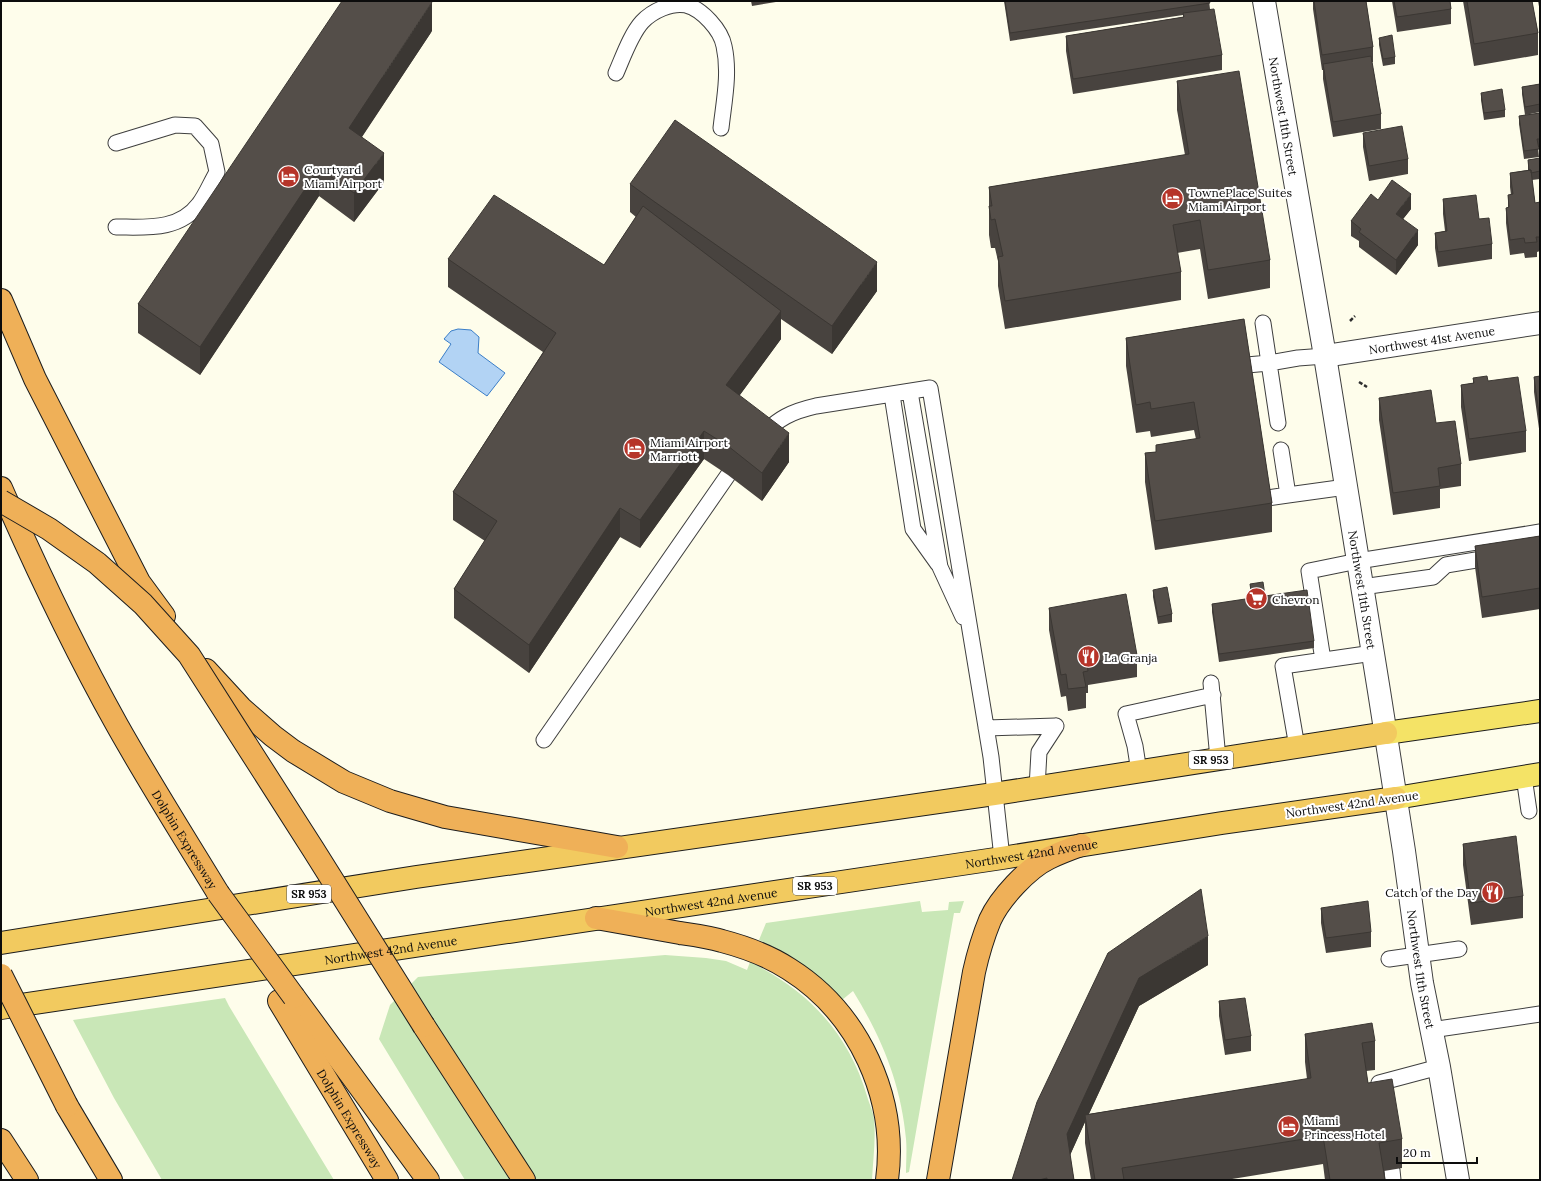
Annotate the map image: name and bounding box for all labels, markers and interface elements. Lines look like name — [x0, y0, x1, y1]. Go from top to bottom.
street label: Northwest 11th Street — [1266, 56, 1301, 177]
place label: Courtyard Miami Airport — [304, 162, 382, 191]
hotel icon: Courtyard Miami Airport — [276, 163, 302, 189]
place label: TownePlace Suites Miami Airport — [1188, 185, 1292, 214]
hotel icon: TownePlace Suites Miami Airport — [1159, 186, 1185, 212]
street label: Northwest 41st Avenue — [1368, 322, 1496, 357]
place label: Miami Airport Marriott — [650, 435, 728, 464]
hotel icon: Miami Airport Marriott — [622, 436, 648, 462]
street label: Northwest 11th Street — [1346, 529, 1380, 651]
supermarket icon: Chevron — [1244, 586, 1270, 612]
place label: Chevron — [1272, 592, 1320, 607]
restaurant icon: La Granja — [1076, 644, 1102, 670]
place label: La Granja — [1104, 650, 1158, 665]
road number: SR 953 — [1189, 751, 1233, 769]
street label: Dolphin Expressway — [149, 787, 221, 892]
street label: Northwest 42nd Avenue — [1285, 787, 1420, 821]
street label: Northwest 42nd Avenue — [964, 835, 1099, 871]
road number: SR 953 — [793, 877, 837, 895]
restaurant icon: Catch of the Day — [1480, 879, 1506, 905]
street label: Northwest 42nd Avenue — [644, 884, 779, 919]
road number: SR 953 — [287, 885, 331, 903]
place label: Catch of the Day — [1385, 885, 1479, 900]
street label: Northwest 11th Street — [1405, 909, 1439, 1030]
street label: Northwest 42nd Avenue — [323, 932, 458, 967]
street label: Dolphin Expressway — [314, 1066, 386, 1171]
place label: Miami Princess Hotel — [1304, 1113, 1385, 1142]
hotel icon: Miami Princess Hotel — [1276, 1114, 1302, 1140]
scale bar — [1397, 1139, 1477, 1165]
text: 20 m — [1403, 1145, 1431, 1160]

